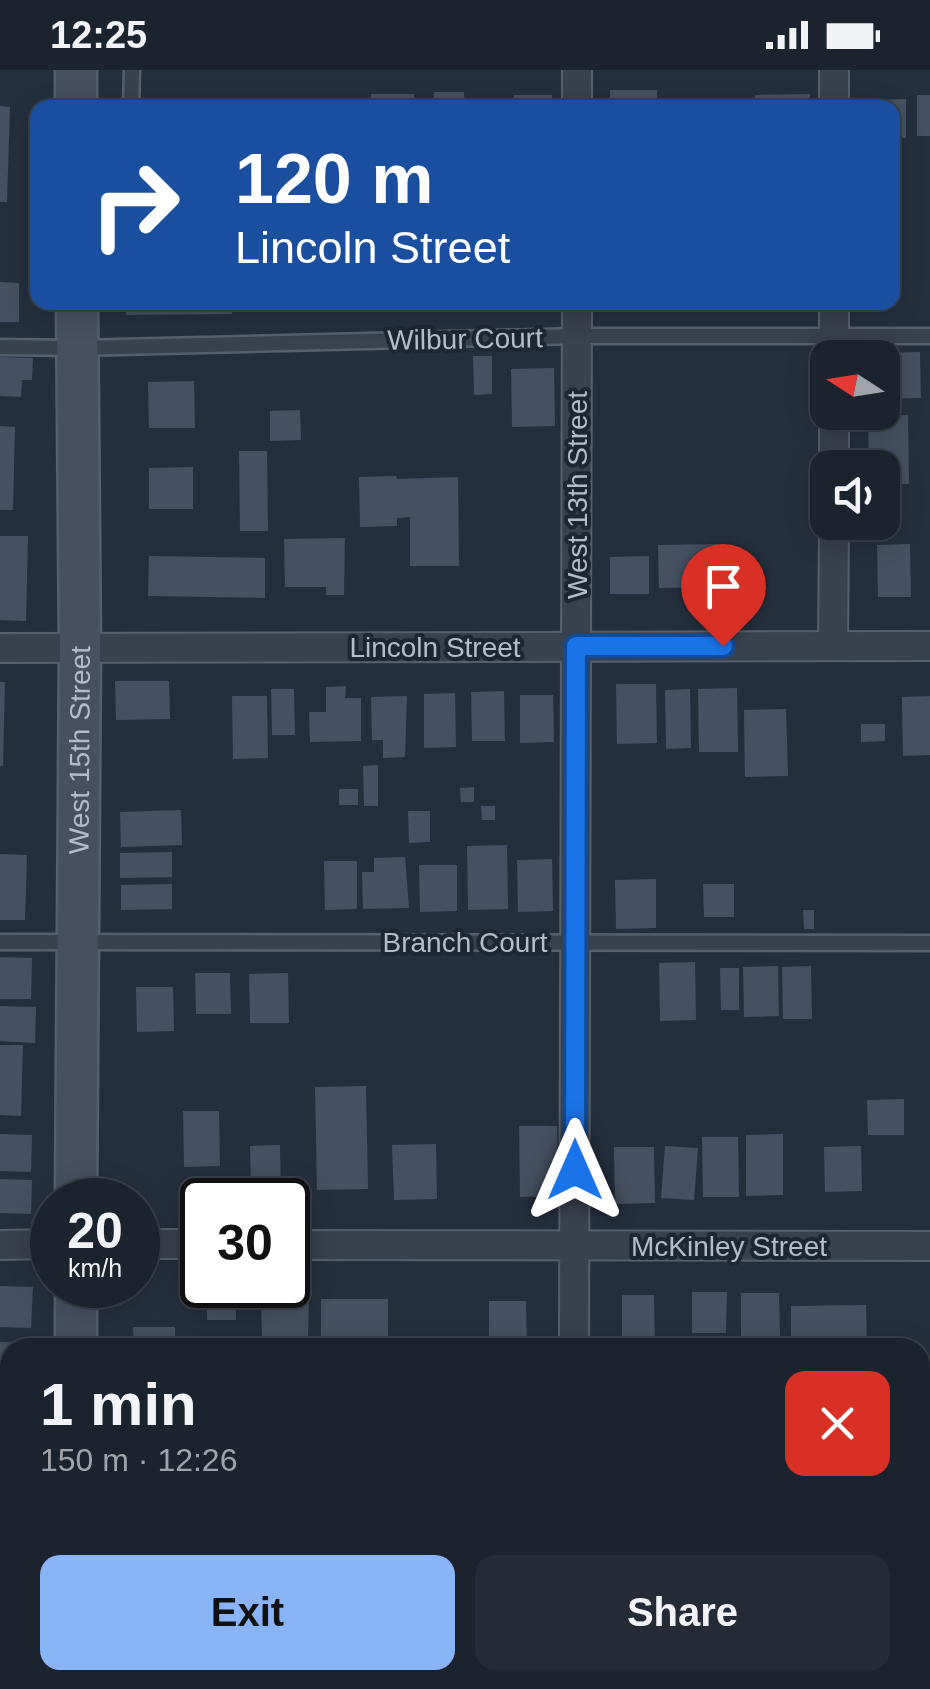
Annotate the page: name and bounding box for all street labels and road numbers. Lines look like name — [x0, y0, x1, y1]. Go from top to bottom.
street label: Wilbur Court — [387, 322, 543, 356]
street label: West 13th Street — [562, 391, 593, 599]
street label: Lincoln Street — [349, 632, 521, 663]
street label: West 15th Street — [63, 646, 96, 854]
street label: Branch Court — [383, 927, 548, 958]
street label: McKinley Street — [631, 1231, 827, 1262]

